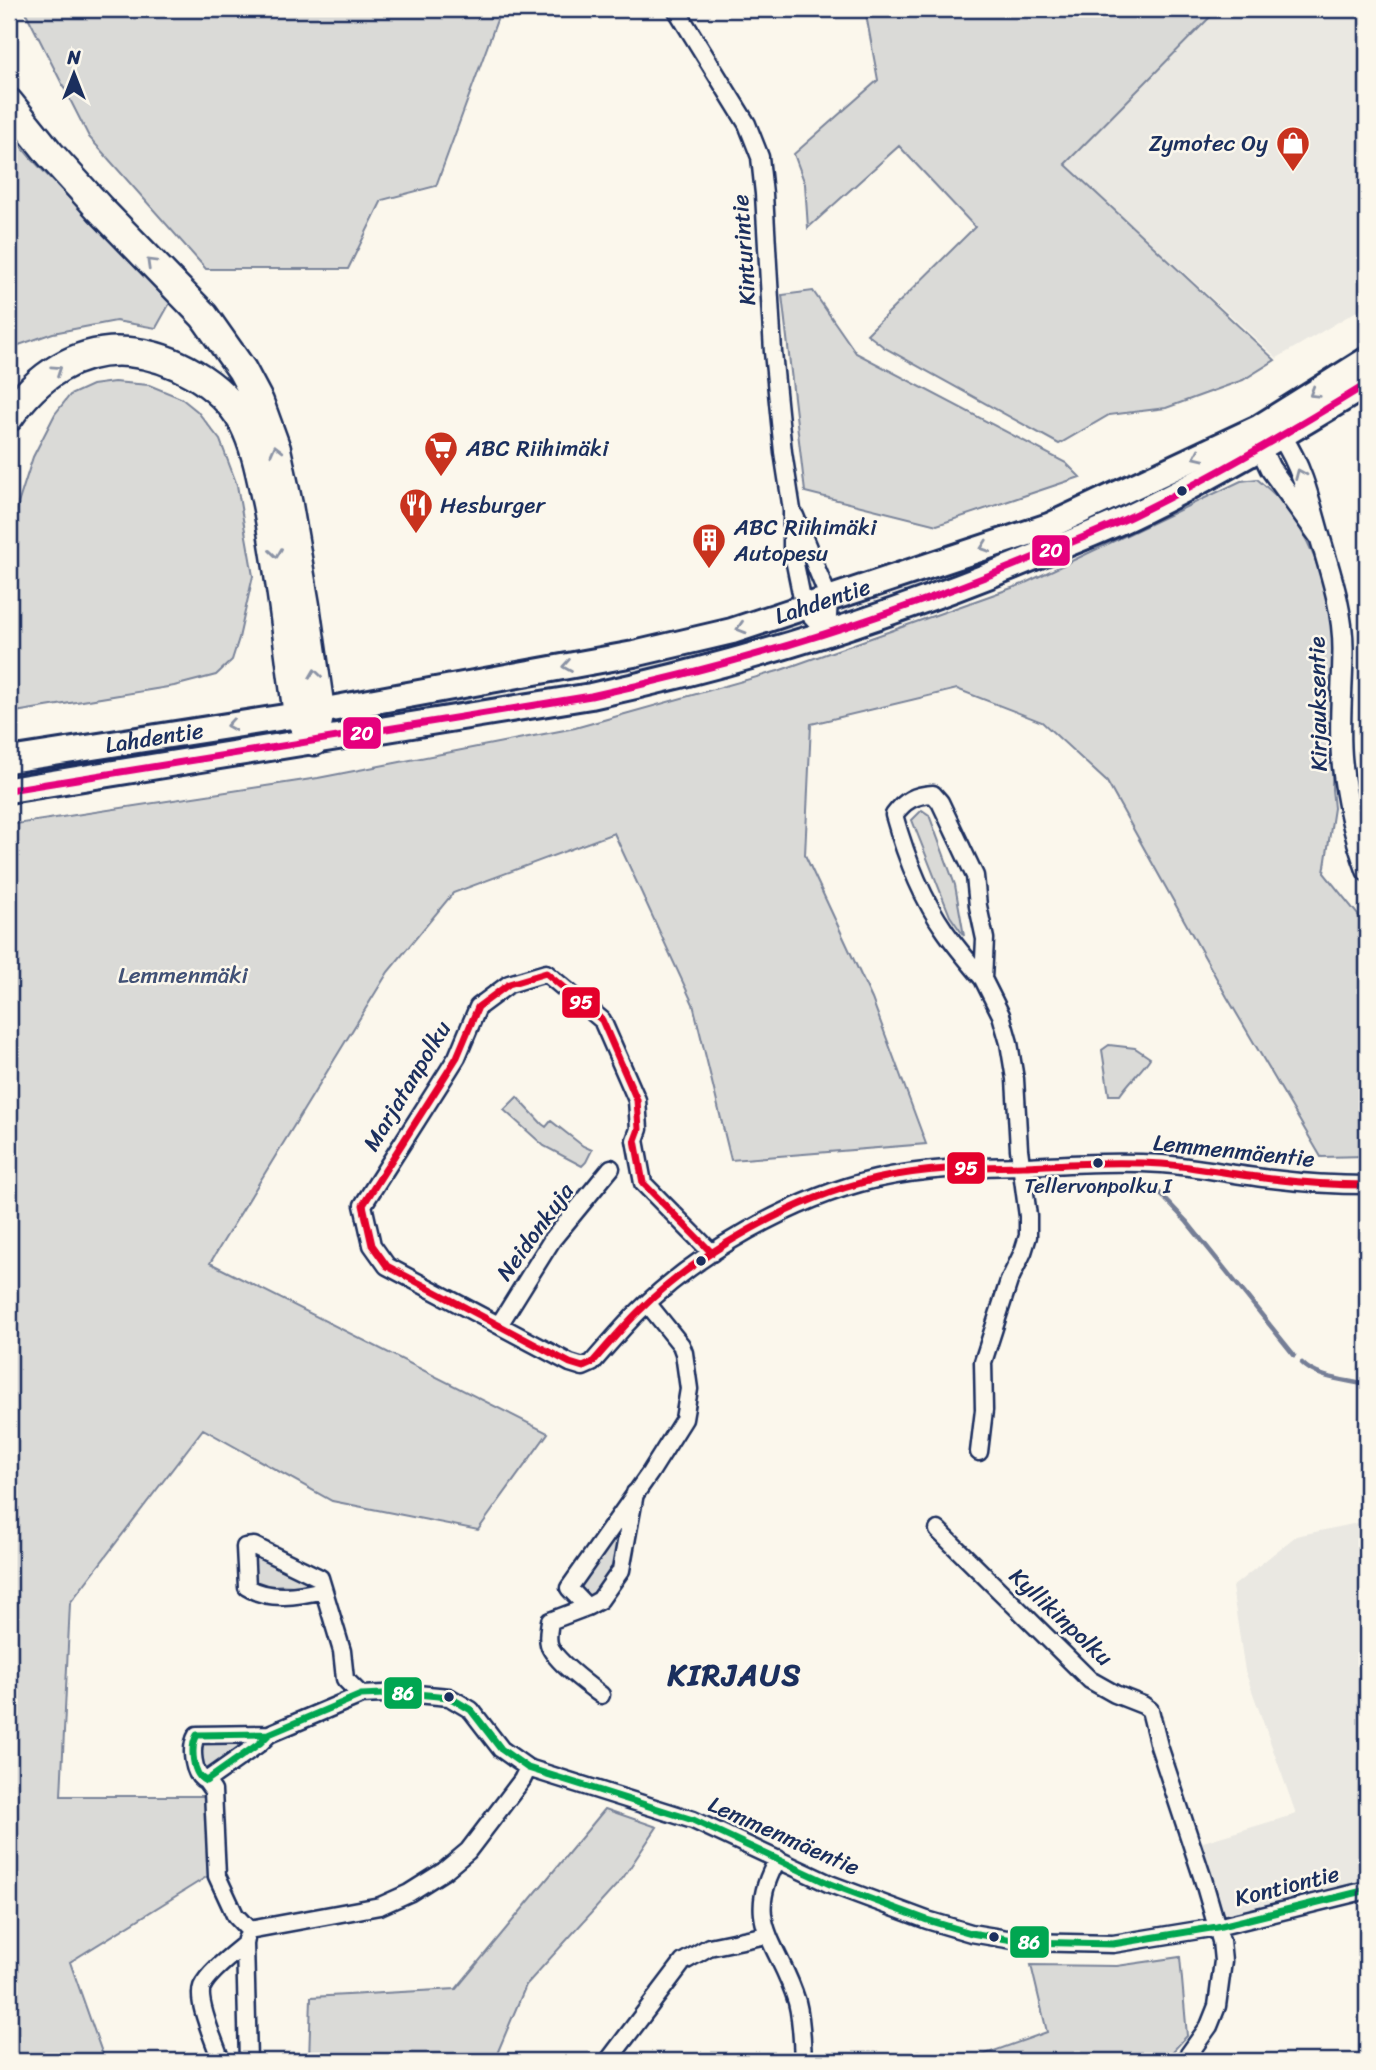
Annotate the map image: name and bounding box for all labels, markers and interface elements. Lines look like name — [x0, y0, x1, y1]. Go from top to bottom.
north arrow — [38, 38, 108, 108]
text: N — [66, 41, 81, 74]
place label: Zymotec Oy — [1149, 123, 1268, 164]
shop icon: Zymotec Oy — [1274, 124, 1312, 173]
street label: Kinturintie — [720, 193, 768, 307]
one-way arrow — [147, 258, 160, 271]
one-way arrow — [49, 365, 62, 378]
one-way arrow — [1308, 385, 1321, 398]
place label: ABC Riihimäki — [465, 428, 609, 469]
supermarket icon: ABC Riihimäki — [422, 429, 460, 478]
one-way arrow — [270, 444, 284, 456]
one-way arrow — [1193, 448, 1205, 462]
one-way arrow — [1294, 468, 1308, 481]
unlabelled marker — [1175, 484, 1189, 498]
place label: Hesburger — [440, 485, 546, 526]
restaurant icon: Hesburger — [397, 486, 435, 535]
place label: ABC Riihimäki Autopesu — [733, 507, 877, 574]
building icon: ABC Riihimäki Autopesu — [690, 521, 728, 570]
line badge: 20 — [1031, 534, 1071, 567]
text: 20 — [1039, 534, 1062, 567]
one-way arrow — [979, 539, 991, 553]
one-way arrow — [268, 547, 283, 559]
street label: Lahdentie — [769, 566, 876, 636]
one-way arrow — [735, 620, 748, 634]
street label: Kirjauksentie — [1296, 636, 1340, 772]
one-way arrow — [561, 658, 573, 673]
one-way arrow — [308, 668, 323, 680]
street label: Lahdentie — [102, 709, 206, 765]
line badge: 20 — [342, 716, 382, 750]
one-way arrow — [225, 717, 237, 732]
text: 20 — [350, 717, 373, 750]
park label: Lemmenmäki — [118, 955, 249, 996]
line badge: 95 — [561, 986, 601, 1019]
text: 95 — [569, 986, 593, 1019]
street label: Marjatanpolku — [352, 1012, 463, 1160]
street label: Lemmenmäentie — [1151, 1122, 1317, 1180]
line badge: 95 — [946, 1151, 986, 1185]
text: 95 — [954, 1152, 978, 1185]
marker: Tellervonpolku I — [1091, 1156, 1105, 1170]
place label: Tellervonpolku I — [1024, 1167, 1173, 1205]
street label: Neidonkuja — [485, 1174, 585, 1290]
unlabelled marker — [694, 1254, 708, 1268]
street label: Kyllikinpolku — [999, 1557, 1123, 1677]
district label: KIRJAUS — [667, 1648, 802, 1702]
line badge: 86 — [383, 1676, 423, 1710]
text: 86 — [391, 1677, 414, 1710]
unlabelled marker — [442, 1690, 456, 1704]
street label: Lemmenmäentie — [702, 1784, 867, 1888]
street label: Kontiontie — [1230, 1853, 1344, 1919]
line badge: 86 — [1009, 1925, 1050, 1959]
text: 86 — [1017, 1926, 1040, 1959]
unlabelled marker — [987, 1930, 1001, 1944]

